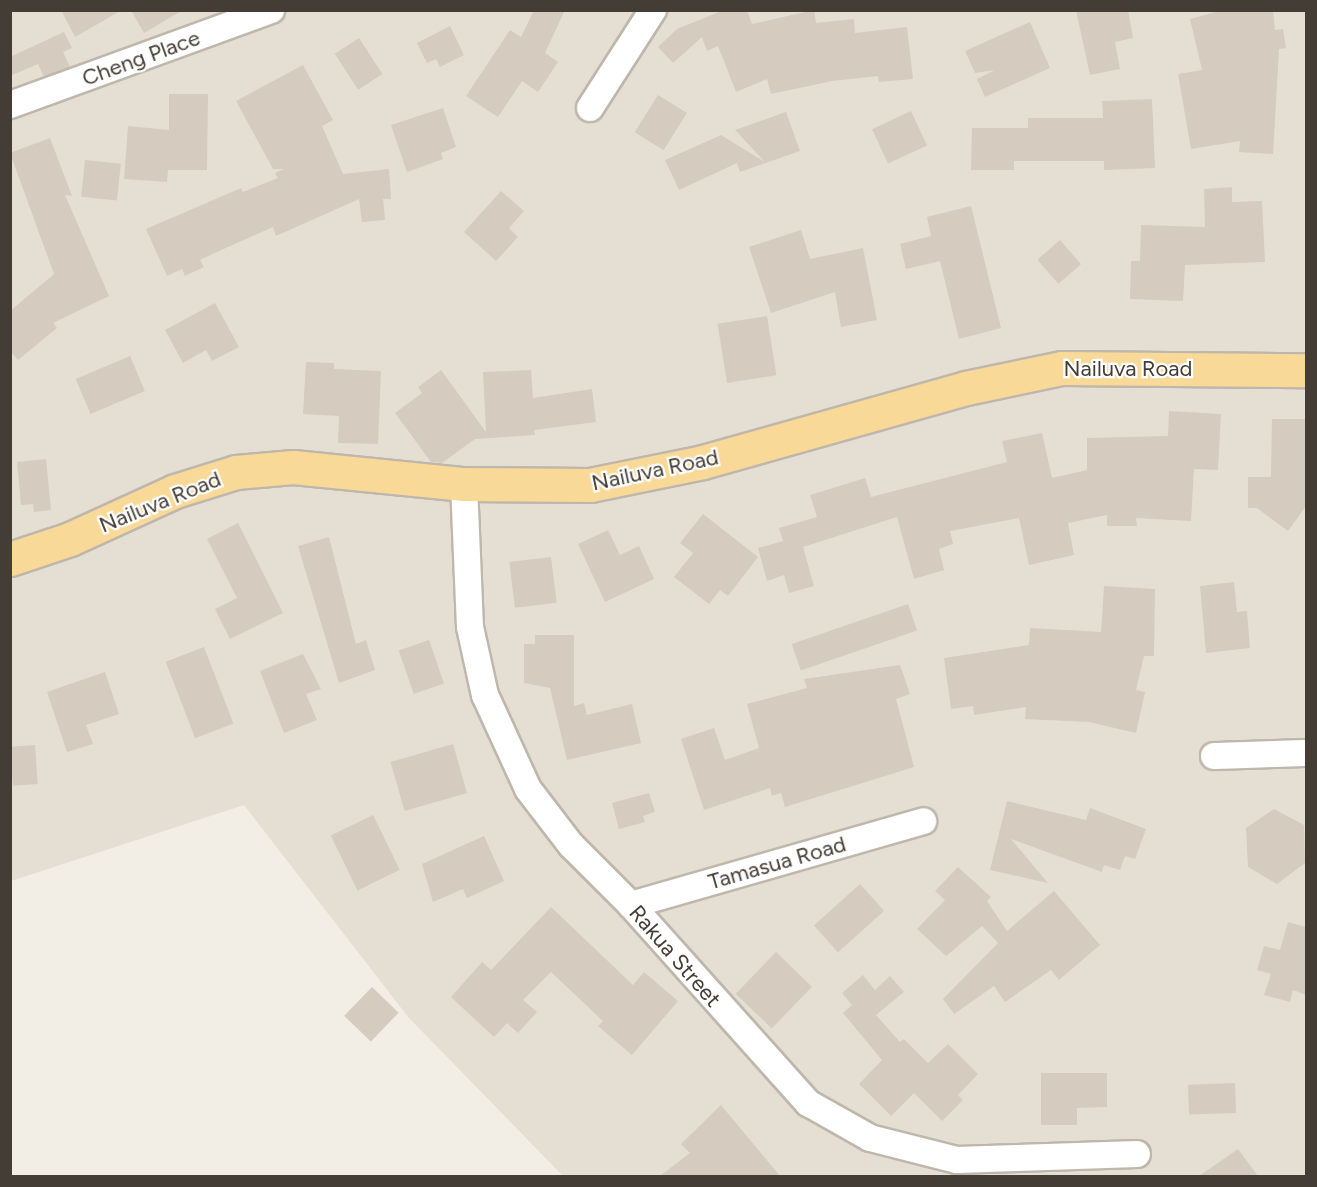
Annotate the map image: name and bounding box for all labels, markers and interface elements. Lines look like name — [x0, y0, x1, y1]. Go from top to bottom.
street label: Cheng Place — [78, 24, 204, 92]
street label: Nailuva Road — [1064, 356, 1192, 382]
street label: Nailuva Road — [589, 444, 721, 496]
street label: Nailuva Road — [95, 466, 225, 538]
street label: Tamasua Road — [705, 831, 849, 895]
street label: Rakua Street — [624, 900, 726, 1012]

